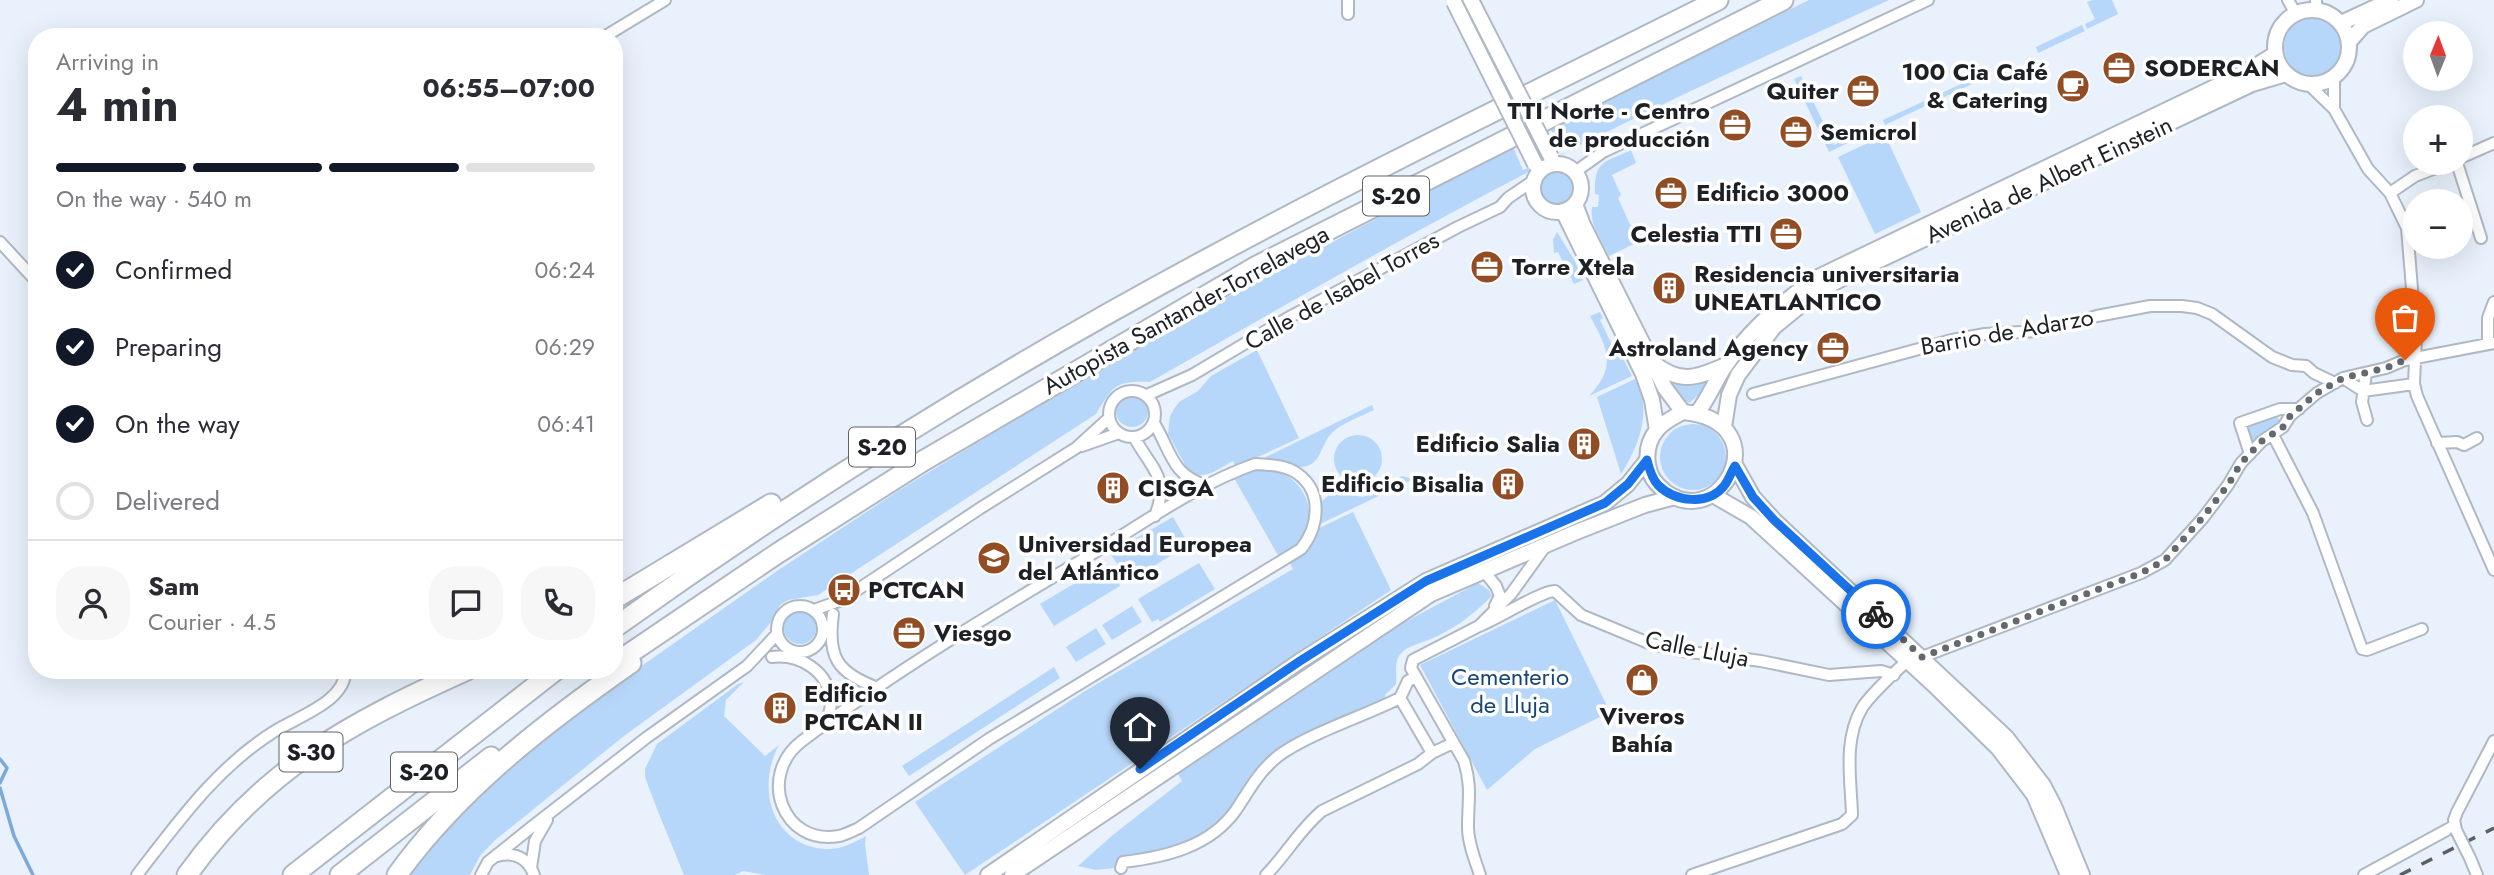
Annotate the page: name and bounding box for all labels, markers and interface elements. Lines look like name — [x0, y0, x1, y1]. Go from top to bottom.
north arrow — [2403, 21, 2473, 91]
map controls — [2403, 21, 2473, 259]
text: Arriving in — [56, 45, 159, 79]
office icon: SODERCAN — [2100, 49, 2138, 87]
place label: SODERCAN — [2144, 50, 2279, 85]
place label: 100 Cia Café & Catering — [1901, 54, 2048, 117]
cafe icon: 100 Cia Café & Catering — [2054, 67, 2092, 105]
text: 06:55–07:00 — [422, 69, 595, 107]
text: 4 min — [56, 72, 179, 138]
office icon: Quiter — [1844, 72, 1882, 110]
place label: Quiter — [1767, 73, 1839, 108]
place label: TTI Norte - Centro de producción — [1508, 93, 1710, 156]
button: + — [2403, 105, 2473, 175]
office icon: TTI Norte - Centro de producción — [1716, 106, 1754, 144]
street label: Avenida de Albert Einstein — [1920, 107, 2178, 252]
office icon: Semicrol — [1777, 113, 1815, 151]
place label: Semicrol — [1820, 114, 1917, 149]
office icon: Edificio 3000 — [1652, 174, 1690, 212]
place label: Edificio 3000 — [1696, 175, 1849, 210]
road number: S-20 — [1363, 176, 1429, 216]
text: On the way · 540 m — [56, 182, 252, 216]
button: − — [2403, 189, 2473, 259]
office icon: Celestia TTI — [1767, 215, 1805, 253]
street label: Autopista Santander-Torrelavega — [1036, 216, 1335, 403]
place label: Celestia TTI — [1631, 216, 1762, 251]
street label: Calle de Isabel Torres — [1238, 222, 1445, 359]
office icon: Torre Xtela — [1468, 248, 1506, 286]
place label: Torre Xtela — [1512, 249, 1635, 284]
icon: check — [56, 251, 94, 289]
text: Confirmed — [115, 251, 232, 289]
text: 06:24 — [535, 253, 595, 287]
place label: Residencia universitaria UNEATLANTICO — [1694, 256, 1960, 319]
building icon: Residencia universitaria UNEATLANTICO — [1650, 269, 1688, 307]
pin — [2375, 288, 2435, 360]
street label: Barrio de Adarzo — [1918, 299, 2096, 364]
icon: bag — [2386, 299, 2424, 337]
icon: check — [56, 328, 94, 366]
text: Preparing — [115, 328, 222, 366]
office icon: Astroland Agency — [1814, 329, 1852, 367]
text: 06:29 — [535, 330, 595, 364]
place label: Astroland Agency — [1608, 330, 1808, 365]
icon: check — [56, 405, 94, 443]
text: On the way — [115, 405, 240, 443]
text: 06:41 — [537, 407, 595, 441]
building icon: Edificio Salia — [1565, 425, 1603, 463]
place label: Edificio Salia — [1415, 426, 1560, 461]
road number: S-20 — [849, 428, 915, 466]
building icon: Edificio Bisalia — [1489, 465, 1527, 503]
place label: Edificio Bisalia — [1321, 466, 1484, 501]
building icon: CISGA — [1094, 469, 1132, 507]
place label: CISGA — [1138, 470, 1214, 505]
text: Delivered — [115, 482, 220, 520]
place label: Universidad Europea del Atlántico — [1018, 526, 1252, 589]
school or university icon: Universidad Europea del Atlántico — [975, 539, 1013, 577]
button: person — [56, 566, 130, 640]
button: chat — [429, 566, 503, 640]
button: phone — [521, 566, 595, 640]
text: Sam — [148, 567, 200, 605]
bus stop icon: PCTCAN — [825, 571, 863, 609]
place label: PCTCAN — [868, 572, 964, 607]
courier — [1841, 579, 1911, 649]
icon: bike — [1857, 595, 1895, 633]
text: Courier · 4.5 — [148, 605, 276, 639]
office icon: Viesgo — [890, 614, 928, 652]
place label: Viesgo — [933, 615, 1012, 650]
street label: Calle Lluja — [1642, 621, 1752, 676]
park label: Cementerio de Lluja — [1451, 659, 1569, 722]
shop icon: Viveros Bahía — [1623, 661, 1661, 699]
place label: Edificio PCTCAN II — [804, 676, 923, 739]
building icon: Edificio PCTCAN II — [761, 689, 799, 727]
pin — [1110, 697, 1170, 769]
place label: Viveros Bahía — [1599, 698, 1685, 761]
icon: home — [1121, 708, 1159, 746]
road number: S-30 — [280, 732, 342, 772]
road number: S-20 — [391, 752, 457, 792]

